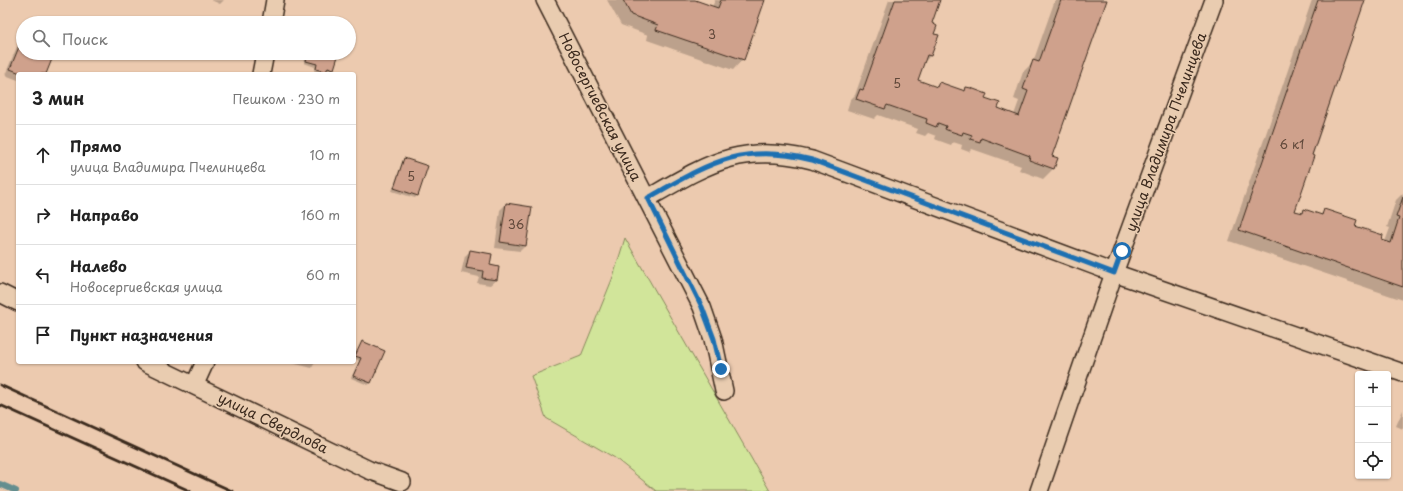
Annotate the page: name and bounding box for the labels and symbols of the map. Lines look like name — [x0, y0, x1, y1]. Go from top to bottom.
house number: 3 — [708, 25, 716, 43]
street label: Новосергиевская улица — [554, 29, 647, 185]
street label: улица Владимира Пчелинцева — [1120, 29, 1212, 234]
house number: 5 — [893, 74, 901, 92]
house number: 6 к1 — [1280, 135, 1304, 153]
house number: 5 — [407, 167, 415, 185]
house number: 36 — [508, 215, 524, 233]
route start — [1113, 242, 1131, 260]
route end — [712, 360, 730, 378]
street label: улица Свердлова — [215, 387, 332, 458]

